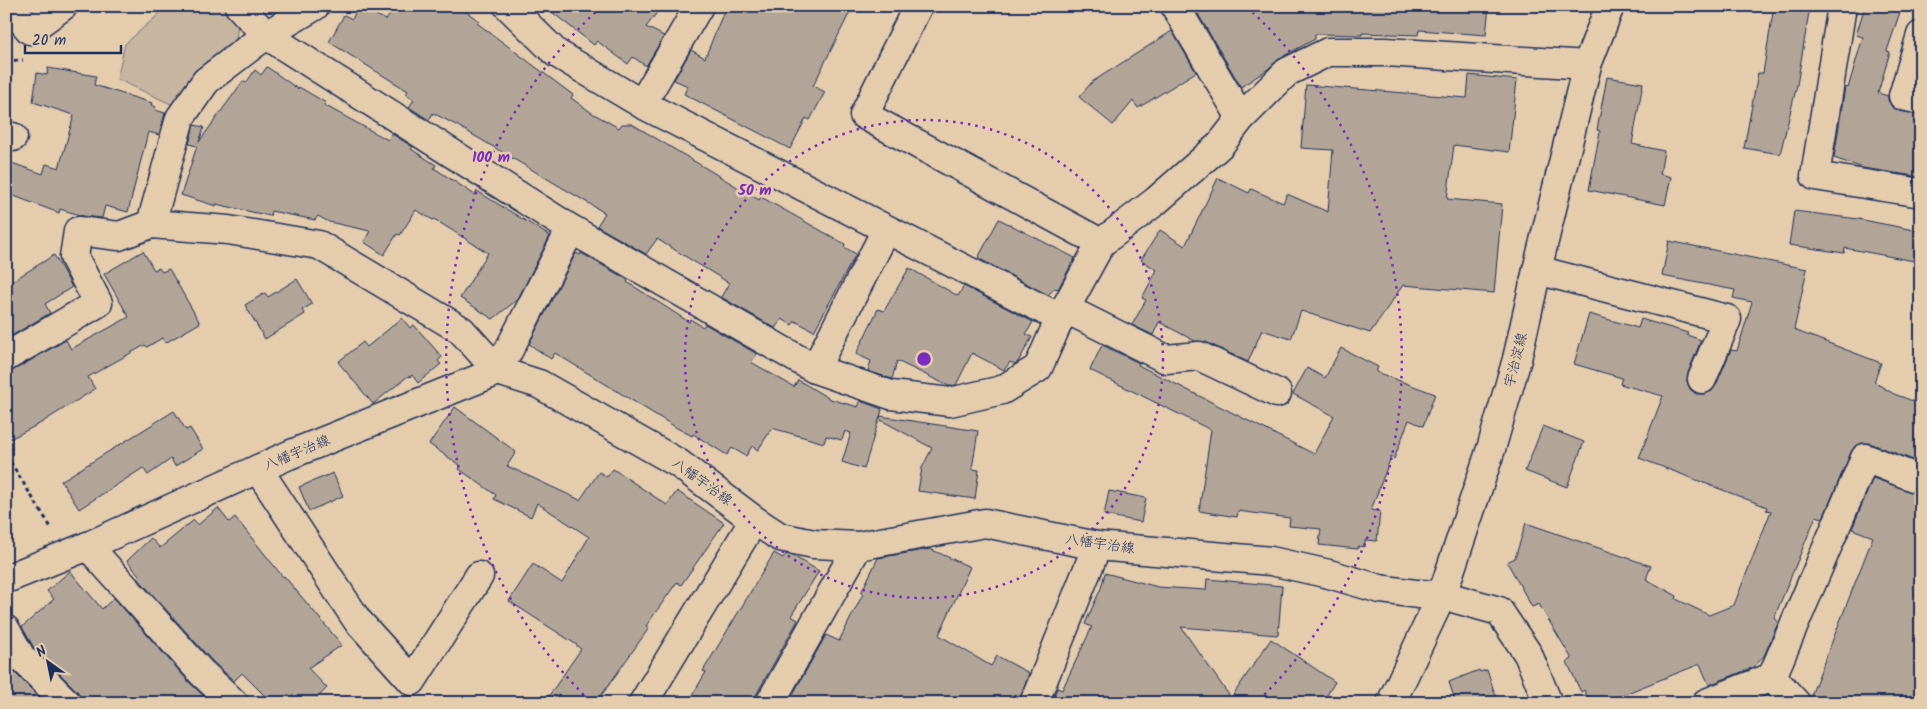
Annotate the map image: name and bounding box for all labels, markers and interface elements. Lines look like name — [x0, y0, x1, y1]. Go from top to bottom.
scale bar — [25, 22, 121, 54]
text: 20 m — [32, 29, 66, 53]
text: 100 m — [472, 146, 510, 170]
text: 50 m — [737, 179, 772, 203]
street label: 宇治淀線 — [1499, 330, 1533, 390]
centre of rings — [915, 350, 933, 368]
street label: 八幡宇治線 — [260, 429, 334, 477]
street label: 八幡宇治線 — [667, 453, 737, 511]
street label: 八幡宇治線 — [1064, 528, 1136, 560]
north arrow — [22, 636, 72, 686]
text: N — [32, 640, 51, 664]

